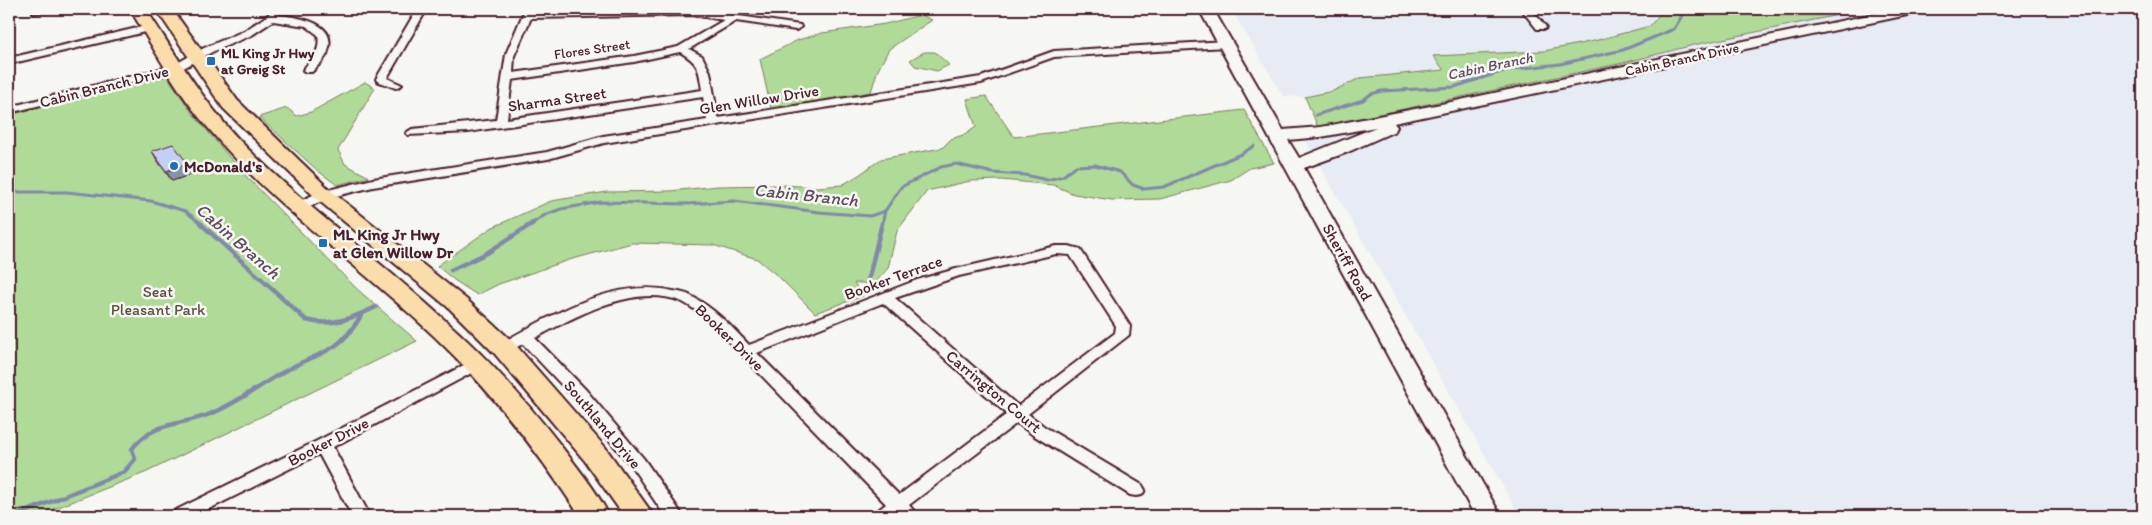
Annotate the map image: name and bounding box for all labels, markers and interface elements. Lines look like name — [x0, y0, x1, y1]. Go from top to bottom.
street label: Flores Street — [553, 36, 631, 63]
street label: Cabin Branch Drive — [1624, 39, 1741, 80]
place label: ML King Jr Hwy at Greig St — [221, 45, 315, 78]
water label: Cabin Branch — [1446, 48, 1534, 84]
marker: ML King Jr Hwy at Greig St — [205, 55, 217, 67]
street label: Cabin Branch Drive — [38, 61, 171, 112]
street label: Glen Willow Drive — [698, 81, 820, 118]
street label: Sharma Street — [507, 83, 608, 116]
place label: McDonald's — [184, 157, 262, 176]
marker: McDonald's — [168, 160, 180, 172]
water label: Cabin Branch — [753, 179, 859, 211]
water label: Cabin Branch — [191, 198, 285, 284]
street label: Sheriff Road — [1319, 220, 1377, 304]
place label: ML King Jr Hwy at Glen Willow Dr — [333, 225, 454, 262]
marker: ML King Jr Hwy at Glen Willow Dr — [317, 237, 329, 249]
street label: Booker Terrace — [842, 251, 945, 304]
park label: Seat Pleasant Park — [111, 282, 206, 319]
street label: Booker Drive — [691, 300, 768, 375]
street label: Carrington Court — [942, 346, 1045, 437]
street label: Southland Drive — [560, 376, 645, 473]
street label: Booker Drive — [285, 413, 372, 470]

